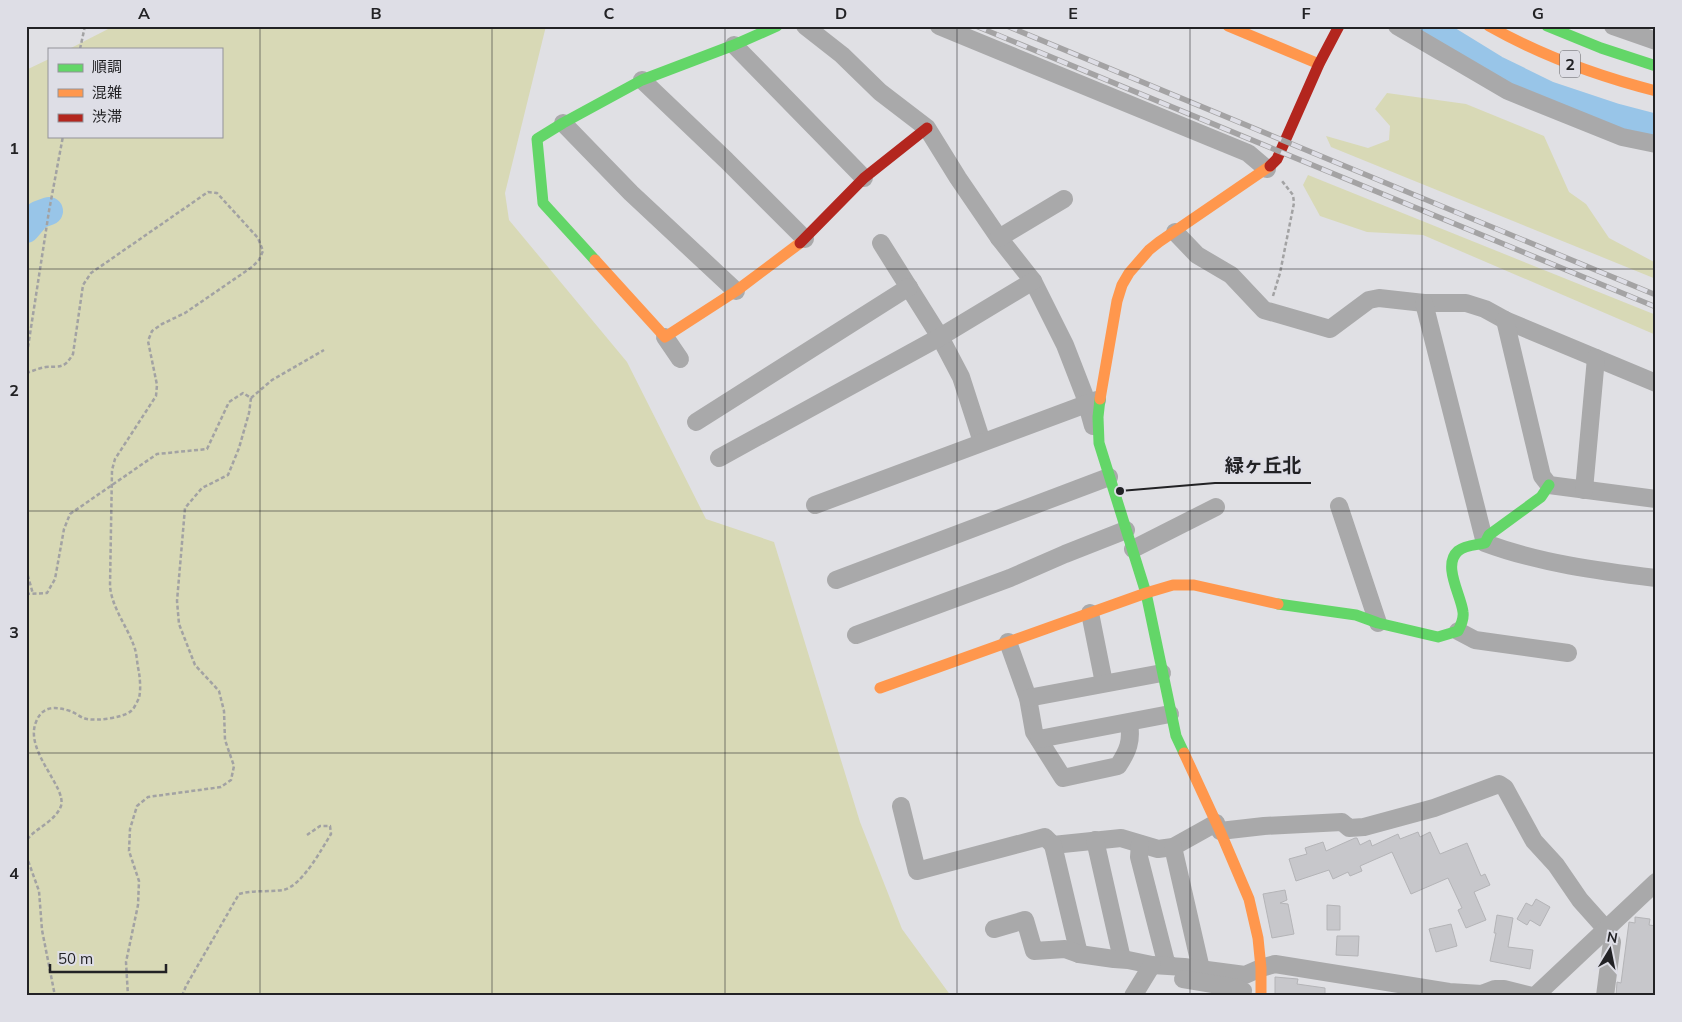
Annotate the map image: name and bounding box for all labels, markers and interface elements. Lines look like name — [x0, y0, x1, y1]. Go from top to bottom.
text: A — [138, 3, 150, 23]
text: B — [370, 3, 382, 23]
text: C — [604, 3, 615, 23]
text: D — [835, 3, 847, 23]
text: E — [1068, 3, 1078, 23]
text: F — [1301, 3, 1311, 23]
text: G — [1532, 3, 1544, 23]
legend — [48, 48, 222, 138]
road number: 2 — [1560, 51, 1580, 78]
text: 順調 — [92, 57, 122, 76]
text: 混雑 — [92, 83, 122, 102]
text: 渋滞 — [92, 107, 122, 126]
text: 1 — [9, 138, 19, 158]
text: 2 — [9, 380, 19, 400]
callout: 緑ヶ丘北 — [1215, 449, 1311, 483]
text: 緑ヶ丘北 — [1225, 453, 1301, 477]
text: 3 — [9, 622, 19, 642]
text: 4 — [9, 863, 19, 883]
north arrow — [1584, 924, 1634, 974]
text: N — [1605, 927, 1619, 947]
scale bar — [50, 942, 166, 974]
text: 50 m — [58, 949, 93, 968]

